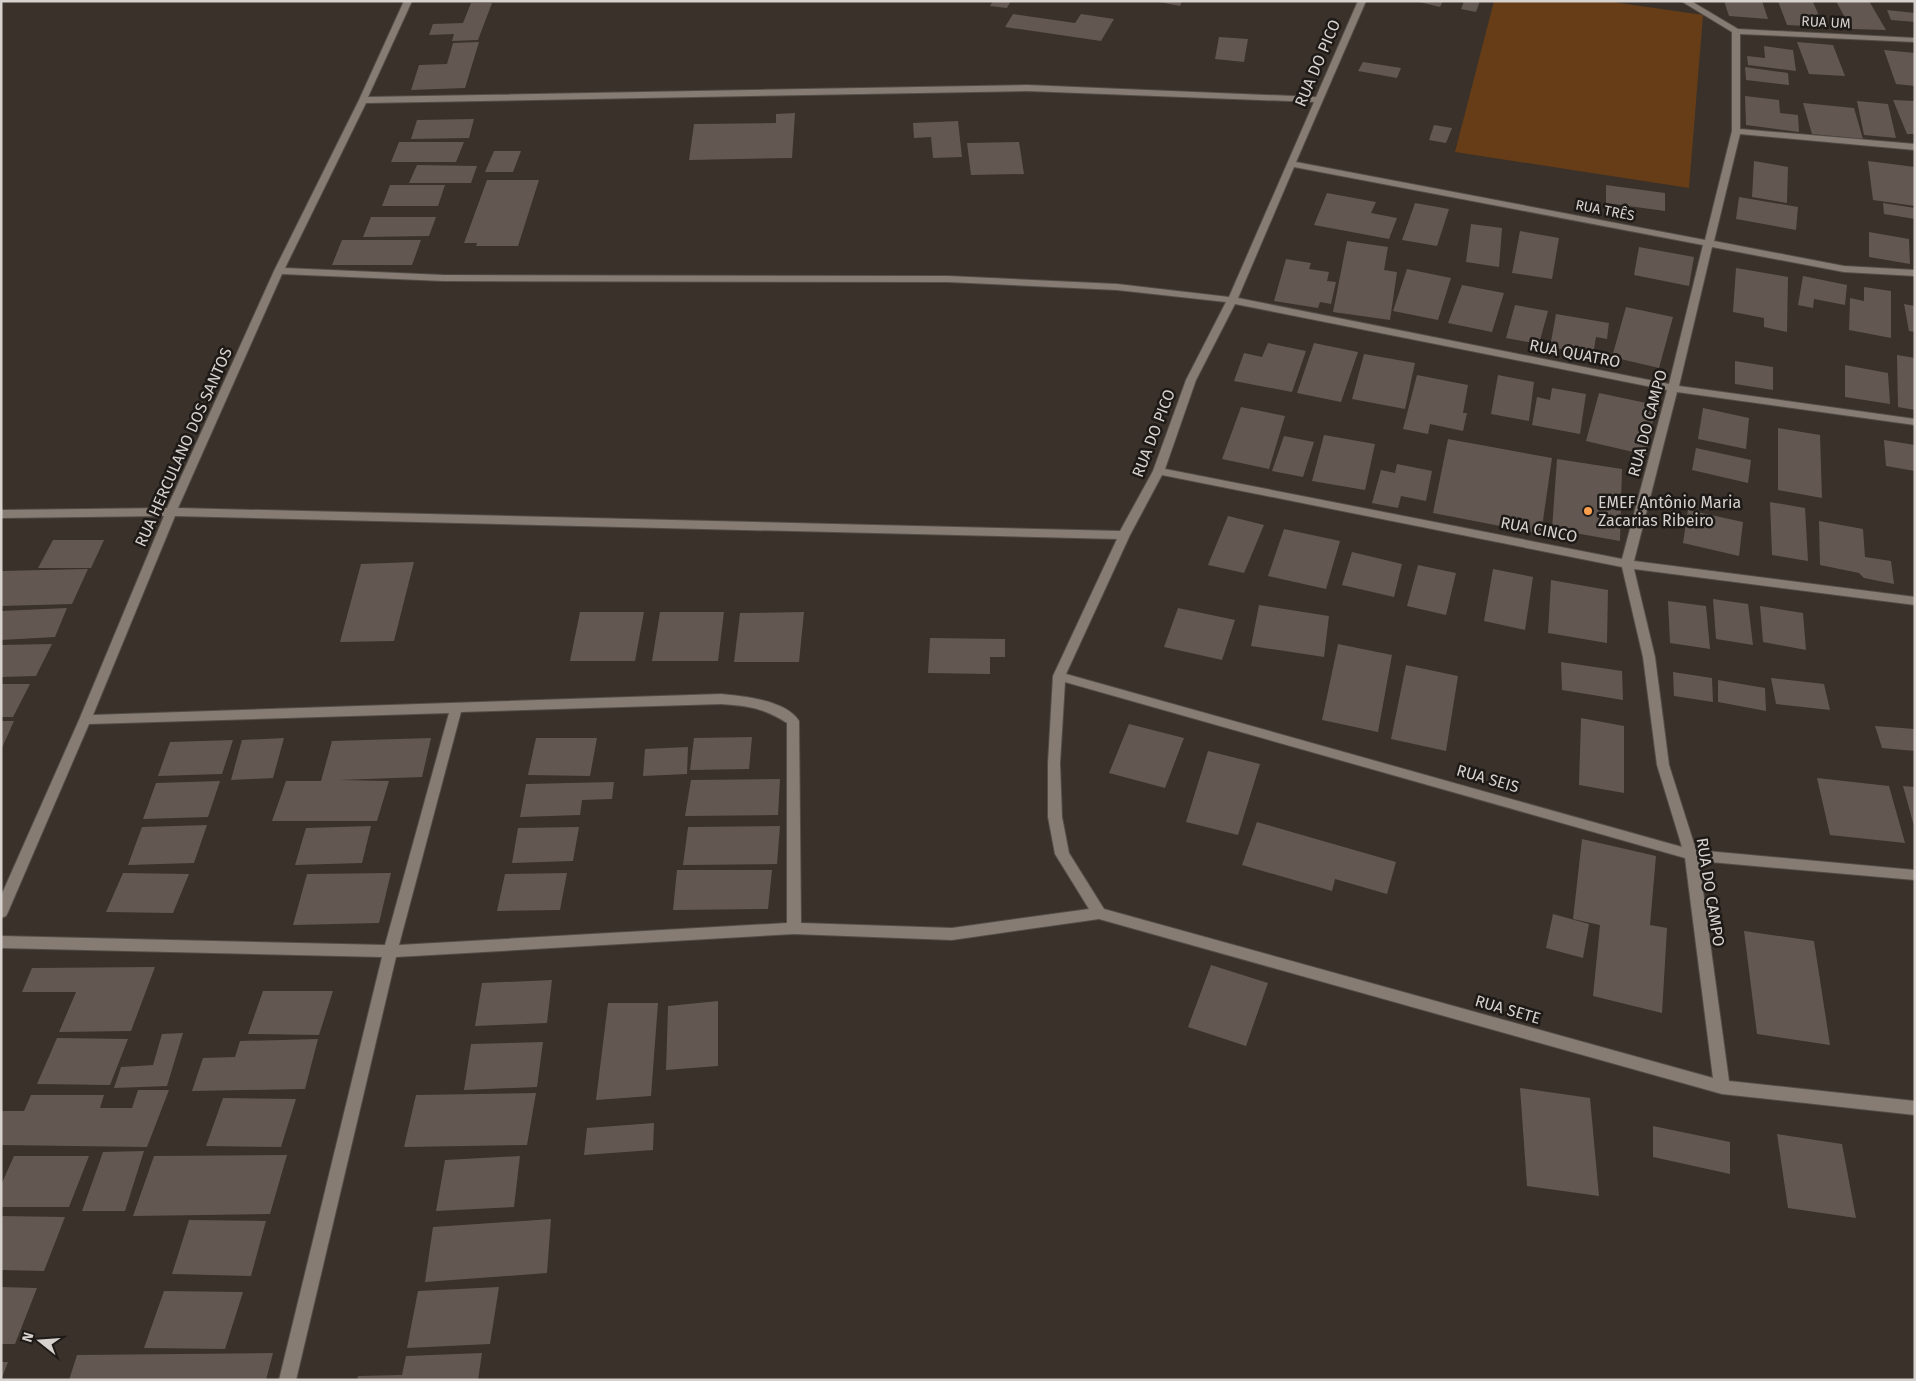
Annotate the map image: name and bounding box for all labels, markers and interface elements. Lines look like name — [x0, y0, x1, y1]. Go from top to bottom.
street label: RUA UM — [1801, 13, 1851, 32]
street label: RUA DO PICO — [1291, 17, 1344, 110]
street label: RUA TRÊS — [1574, 195, 1636, 225]
street label: RUA QUATRO — [1528, 335, 1622, 372]
street label: RUA HERCULANO DOS SANTOS — [131, 345, 236, 550]
street label: RUA DO CAMPO — [1624, 368, 1671, 479]
street label: RUA DO PICO — [1128, 386, 1179, 480]
place label: EMEF Antônio Maria Zacarias Ribeiro — [1598, 493, 1741, 530]
marker: EMEF Antônio Maria Zacarias Ribeiro — [1582, 505, 1594, 517]
street label: RUA CINCO — [1499, 513, 1579, 546]
street label: RUA SEIS — [1454, 761, 1522, 797]
street label: RUA DO CAMPO — [1693, 836, 1728, 948]
street label: RUA SETE — [1473, 991, 1543, 1028]
north arrow — [15, 1316, 65, 1366]
text: N — [19, 1330, 38, 1344]

